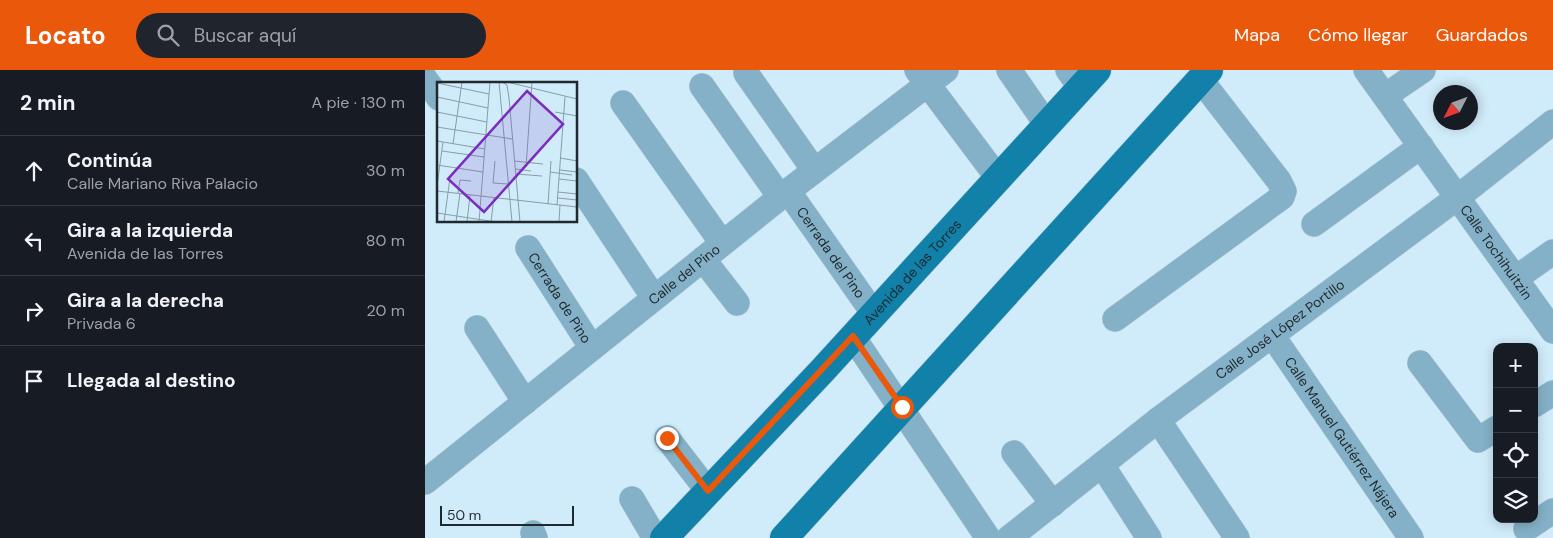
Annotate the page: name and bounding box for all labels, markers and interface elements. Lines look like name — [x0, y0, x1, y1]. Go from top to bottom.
search box — [136, 13, 486, 58]
text: Locato — [25, 20, 106, 51]
icon: search — [154, 21, 182, 49]
text: Buscar aquí — [194, 23, 296, 48]
text: Mapa — [1234, 23, 1280, 47]
text: Cómo llegar — [1308, 23, 1408, 47]
text: Guardados — [1436, 23, 1528, 47]
inset map — [437, 82, 577, 222]
north arrow — [1433, 85, 1478, 130]
text: 2 min — [20, 89, 76, 117]
text: A pie · 130 m — [312, 92, 405, 113]
text: Continúa — [67, 148, 152, 173]
icon: ahead — [20, 157, 48, 185]
text: 30 m — [366, 160, 405, 181]
text: Calle Mariano Riva Palacio — [67, 173, 258, 194]
street label: Calle Tochihuitzin — [1456, 201, 1537, 303]
street label: Cerrada del Pino — [793, 203, 869, 302]
street label: Avenida de las Torres — [860, 215, 965, 329]
text: Gira a la izquierda — [67, 218, 233, 243]
icon: left — [20, 227, 48, 255]
text: 80 m — [366, 230, 405, 251]
street label: Calle del Pino — [644, 240, 724, 309]
text: Avenida de las Torres — [67, 243, 224, 264]
street label: Cerrada de Pino — [524, 249, 596, 347]
street label: Calle José López Portillo — [1212, 275, 1348, 383]
text: Gira a la derecha — [67, 288, 224, 313]
icon: right — [20, 297, 48, 325]
text: 20 m — [366, 300, 405, 321]
text: Privada 6 — [67, 313, 136, 334]
map controls — [1493, 343, 1538, 523]
button: + — [1493, 343, 1538, 388]
street label: Calle Manuel Gutiérrez Nájera — [1281, 353, 1403, 521]
icon: arrive — [20, 367, 48, 395]
text: Llegada al destino — [67, 368, 236, 393]
button: − — [1493, 388, 1538, 433]
route start — [891, 396, 914, 419]
route end — [656, 427, 679, 450]
button: locate — [1493, 433, 1538, 478]
button: layers — [1493, 478, 1538, 523]
scale bar — [440, 503, 574, 526]
text: 50 m — [447, 506, 481, 524]

